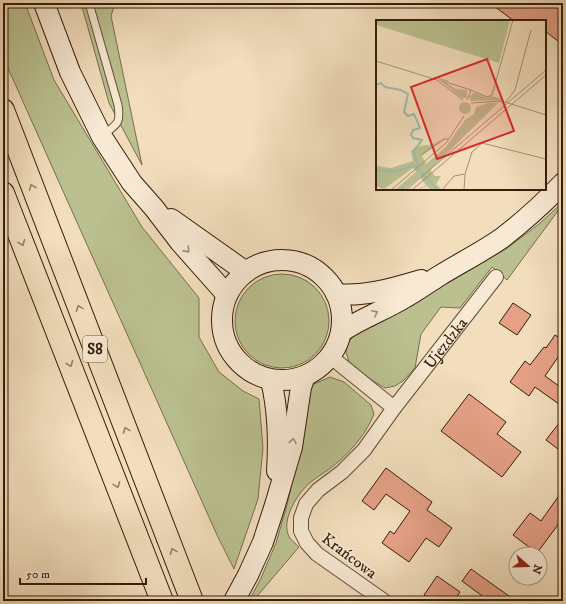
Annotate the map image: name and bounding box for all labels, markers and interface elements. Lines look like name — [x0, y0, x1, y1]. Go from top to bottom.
inset map — [376, 20, 546, 190]
one-way arrow — [29, 184, 37, 191]
one-way arrow — [18, 239, 26, 246]
one-way arrow — [182, 245, 189, 252]
one-way arrow — [76, 305, 84, 312]
one-way arrow — [371, 310, 379, 318]
street label: Ujezdzka — [420, 313, 472, 373]
road number: S8 — [83, 336, 107, 362]
one-way arrow — [65, 360, 73, 367]
one-way arrow — [123, 426, 131, 433]
one-way arrow — [288, 437, 297, 444]
one-way arrow — [112, 481, 120, 488]
street label: Krańcowa — [318, 529, 381, 583]
north arrow — [508, 546, 548, 586]
one-way arrow — [169, 547, 177, 554]
scale bar — [20, 560, 146, 586]
text: N — [528, 562, 545, 576]
text: 50 m — [26, 567, 50, 582]

